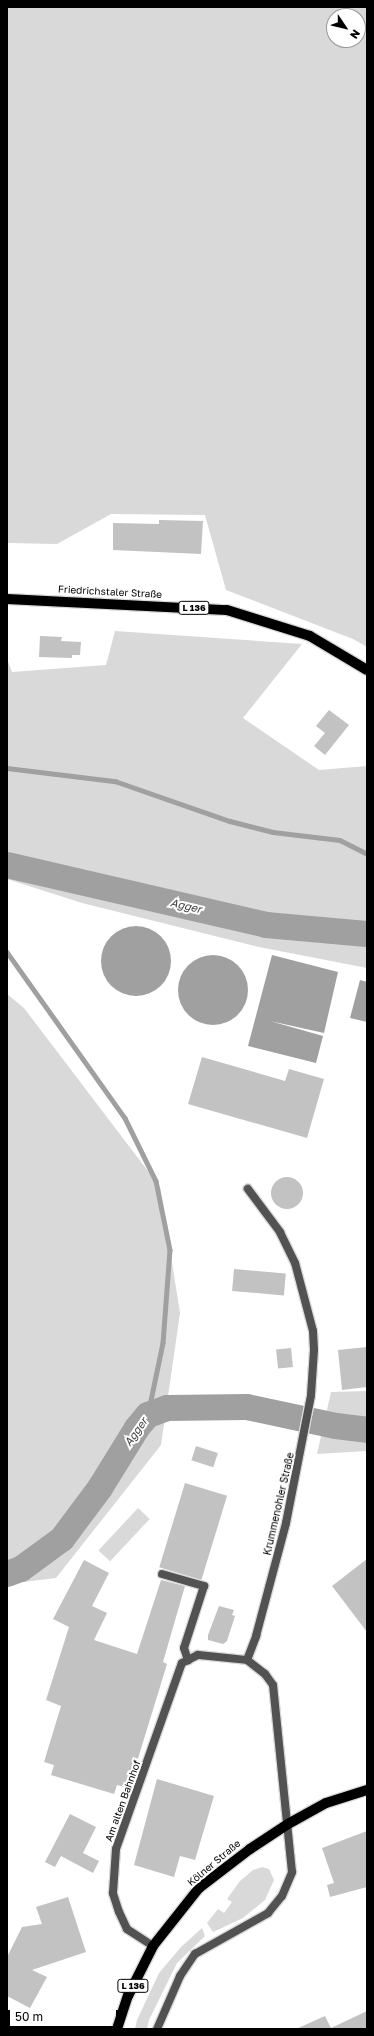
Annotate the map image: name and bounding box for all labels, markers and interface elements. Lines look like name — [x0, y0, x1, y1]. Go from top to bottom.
north arrow — [326, 8, 366, 48]
text: N — [348, 27, 363, 42]
street label: Friedrichstaler Straße — [58, 583, 162, 601]
road number: L 136 — [178, 601, 210, 615]
water label: Agger — [169, 896, 203, 916]
water label: Agger — [122, 1415, 150, 1449]
street label: Krummenohler Straße — [261, 1451, 297, 1557]
street label: Am alten Bahnhof — [103, 1759, 143, 1843]
street label: Kölner Straße — [185, 1837, 243, 1889]
road number: L 136 — [117, 1979, 149, 1993]
scale bar — [10, 2002, 120, 2028]
text: 50 m — [15, 2009, 43, 2024]

